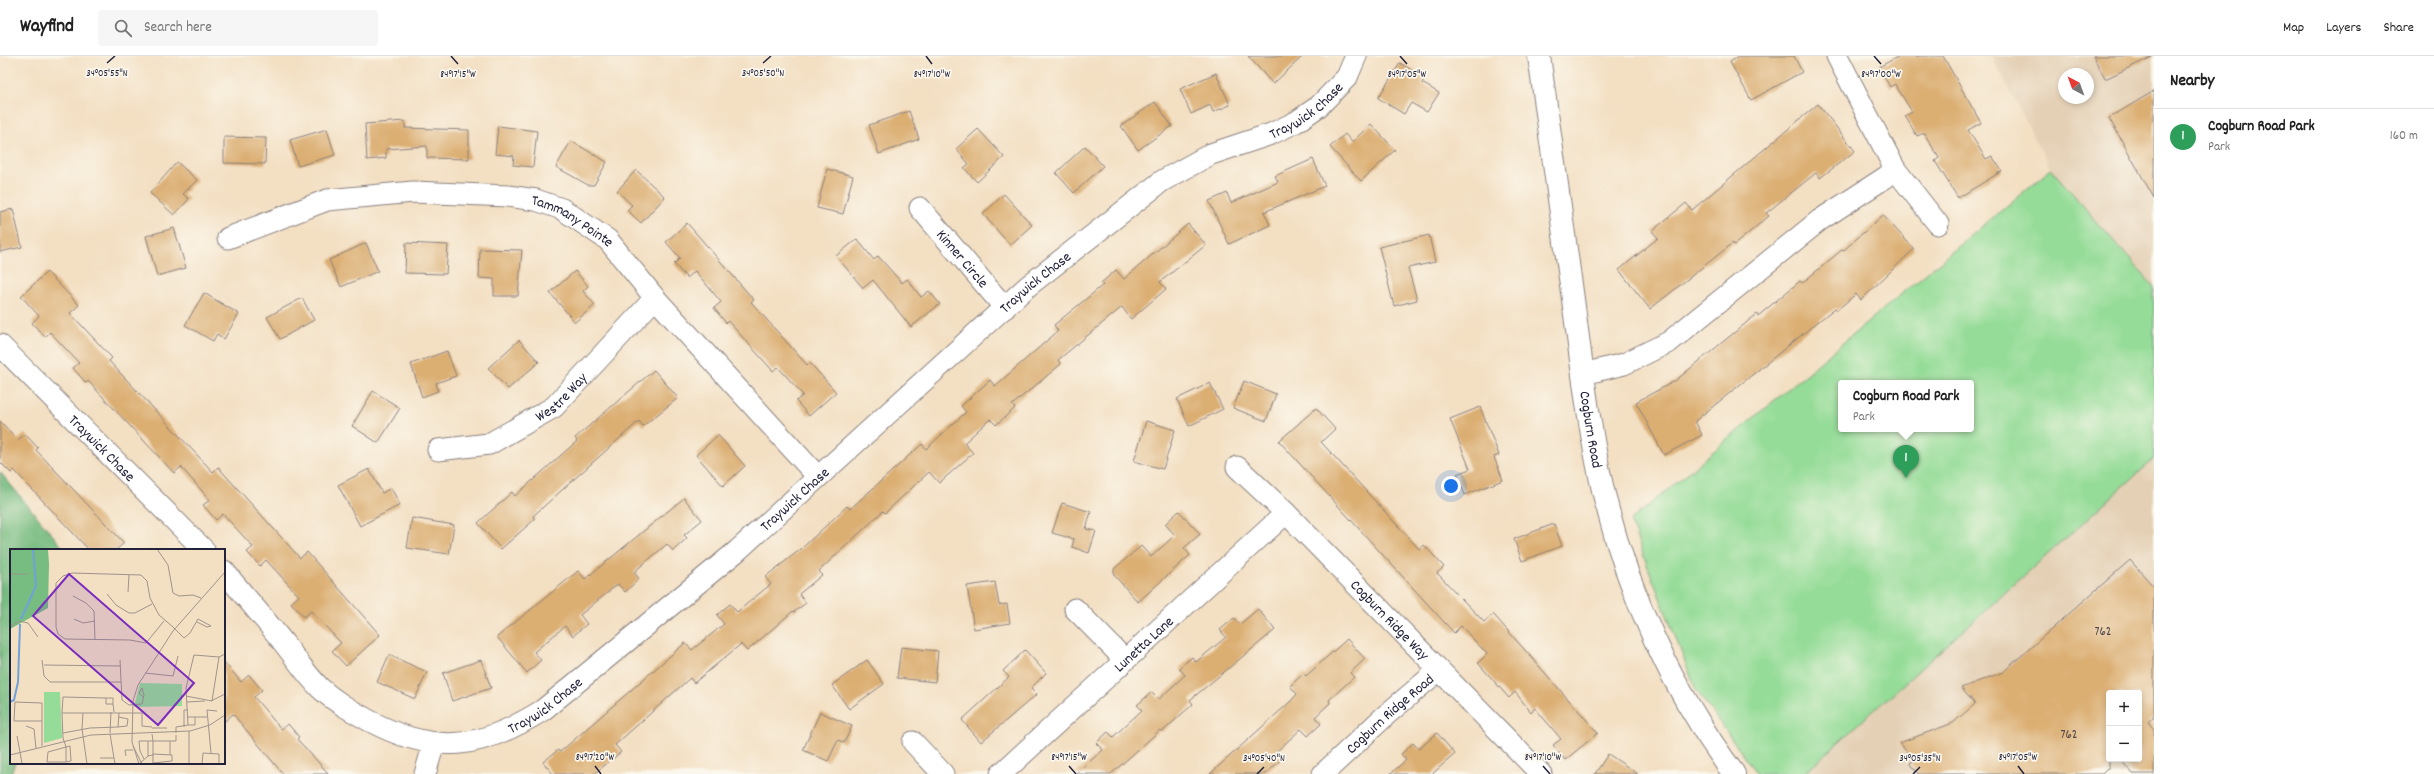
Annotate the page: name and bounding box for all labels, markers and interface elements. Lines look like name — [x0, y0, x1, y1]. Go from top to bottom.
search box — [98, 10, 378, 46]
text: Wayfind — [20, 14, 74, 41]
icon: search — [112, 17, 134, 39]
text: Search here — [144, 17, 212, 39]
text: Map — [2283, 18, 2304, 38]
text: Layers — [2326, 18, 2361, 38]
text: Share — [2383, 18, 2414, 38]
text: 34°05'55"N — [86, 67, 128, 81]
text: 34°05'50"N — [742, 67, 784, 81]
text: 84°17'15"W — [440, 68, 476, 82]
text: 84°17'10"W — [914, 68, 950, 82]
text: 84°17'05"W — [1388, 68, 1427, 82]
text: 84°17'00"W — [1861, 68, 1901, 82]
north arrow — [2058, 68, 2094, 104]
text: Nearby — [2170, 70, 2214, 94]
street label: Traywick Chase — [1266, 78, 1350, 146]
text: Cogburn Road Park — [2208, 116, 2315, 138]
text: 1 — [2182, 127, 2184, 146]
text: 160 m — [2390, 127, 2418, 146]
text: Park — [2208, 138, 2230, 157]
street label: Tammany Pointe — [530, 191, 619, 253]
street label: Kinner Circle — [930, 225, 993, 294]
street label: Traywick Chase — [996, 247, 1077, 320]
street label: Westre Way — [532, 368, 594, 428]
popup — [1838, 380, 1974, 432]
text: Cogburn Road Park — [1853, 386, 1959, 408]
street label: Cogburn Road — [1572, 390, 1607, 470]
text: Park — [1853, 408, 1875, 427]
street label: Traywick Chase — [62, 411, 140, 488]
pin: 1 — [1893, 445, 1919, 478]
street label: Traywick Chase — [756, 463, 836, 538]
your location — [1441, 476, 1461, 496]
inset map — [10, 549, 225, 764]
street label: Cogburn Ridge Way — [1344, 576, 1434, 667]
street label: Lunetta Lane — [1110, 612, 1180, 678]
house number: 762 — [2094, 623, 2112, 642]
street label: Cogburn Ridge Road — [1342, 670, 1440, 760]
street label: Traywick Chase — [505, 672, 589, 741]
map controls — [2106, 690, 2142, 762]
button: + — [2106, 690, 2142, 726]
house number: 762 — [2060, 726, 2078, 745]
button: − — [2106, 726, 2142, 762]
text: 84°17'20"W — [576, 751, 614, 765]
text: 84°17'15"W — [1051, 751, 1087, 765]
text: 84°17'10"W — [1525, 751, 1561, 765]
text: 84°17'05"W — [1999, 751, 2038, 765]
text: 34°05'40"N — [1243, 752, 1285, 766]
text: 34°05'35"N — [1899, 752, 1941, 766]

